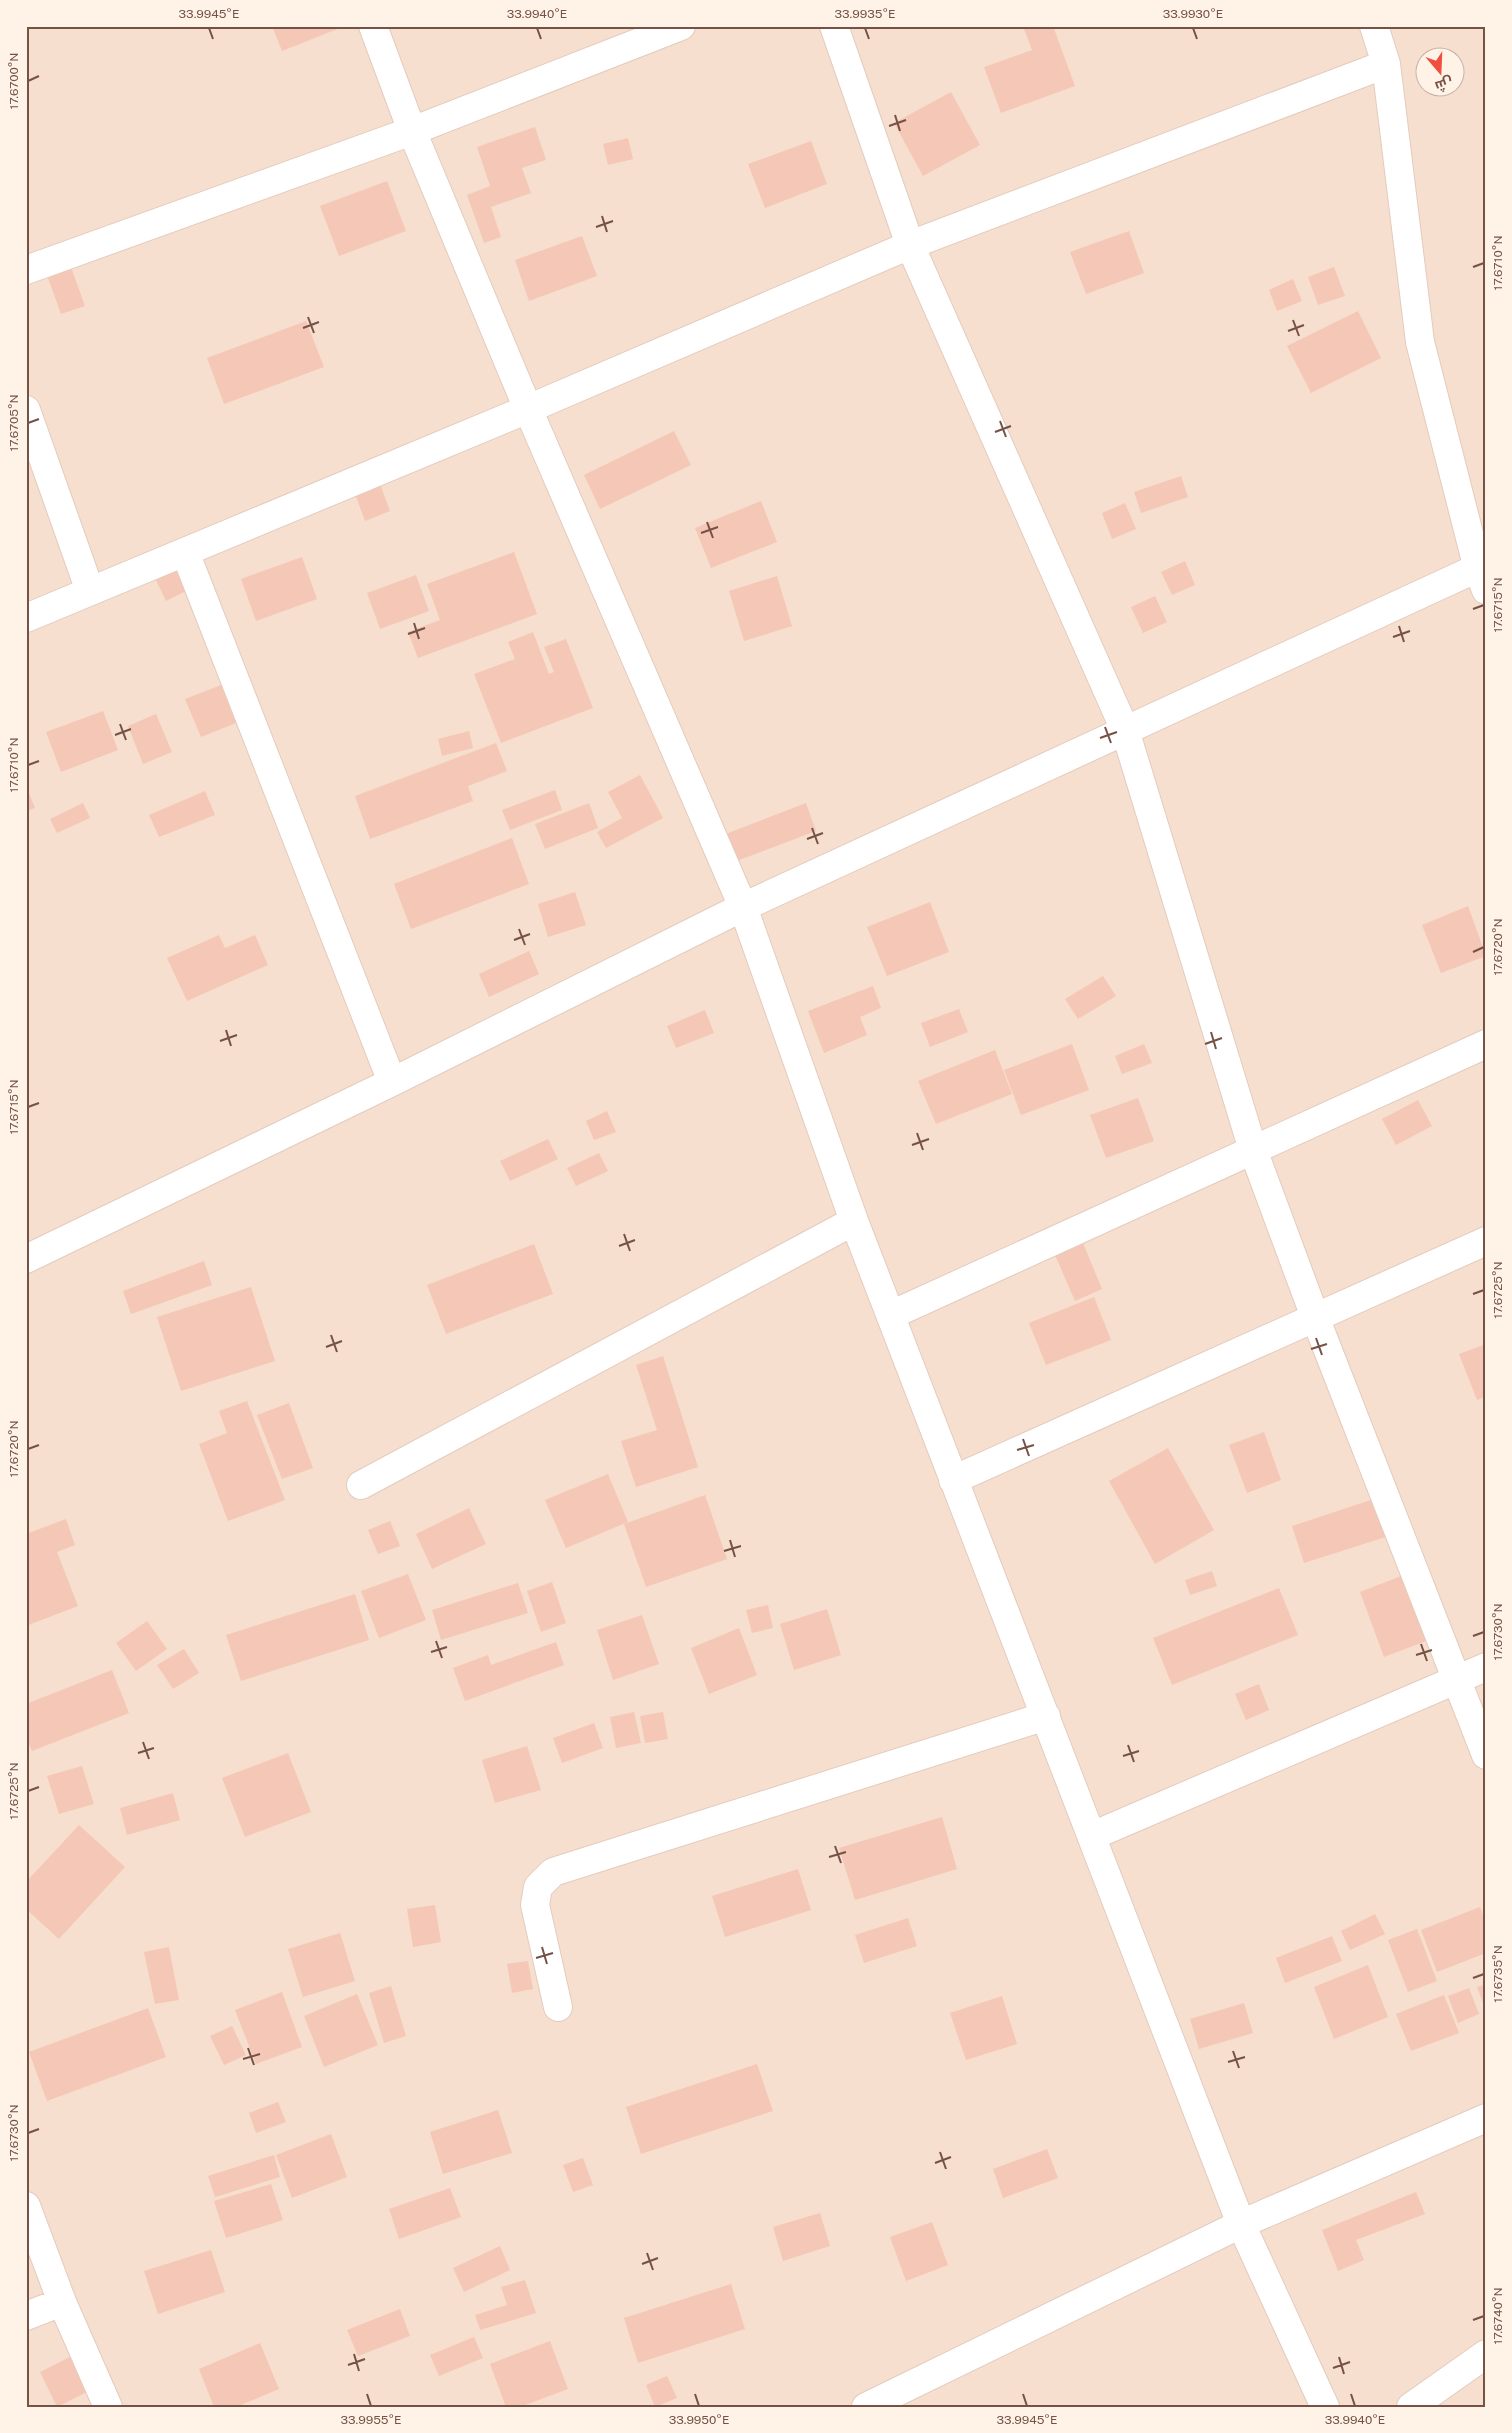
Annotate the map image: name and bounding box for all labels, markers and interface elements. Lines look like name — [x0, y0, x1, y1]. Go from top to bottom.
text: 33.9945°E — [179, 7, 239, 21]
text: 33.9940°E — [507, 7, 567, 21]
text: 33.9935°E — [835, 7, 895, 21]
text: 33.9930°E — [1163, 7, 1223, 21]
north arrow — [1414, 48, 1464, 98]
text: 17.6700°N — [7, 53, 21, 109]
text: ش — [1433, 73, 1455, 95]
text: 17.6710°N — [1491, 236, 1505, 290]
text: 17.6705°N — [7, 394, 21, 452]
text: 17.6715°N — [1491, 577, 1505, 633]
text: 17.6710°N — [7, 738, 21, 792]
text: 17.6720°N — [1491, 919, 1505, 975]
text: 17.6715°N — [7, 1079, 21, 1135]
text: 17.6725°N — [1491, 1261, 1505, 1319]
text: 17.6720°N — [7, 1421, 21, 1477]
text: 17.6730°N — [1491, 1604, 1505, 1661]
text: 17.6725°N — [7, 1762, 21, 1820]
text: 17.6735°N — [1491, 1945, 1505, 2003]
text: 17.6730°N — [7, 2105, 21, 2162]
text: 17.6740°N — [1491, 2288, 1505, 2344]
text: 33.9955°E — [340, 2413, 402, 2427]
text: 33.9950°E — [669, 2413, 729, 2427]
text: 33.9945°E — [997, 2413, 1057, 2427]
text: 33.9940°E — [1325, 2413, 1385, 2427]

